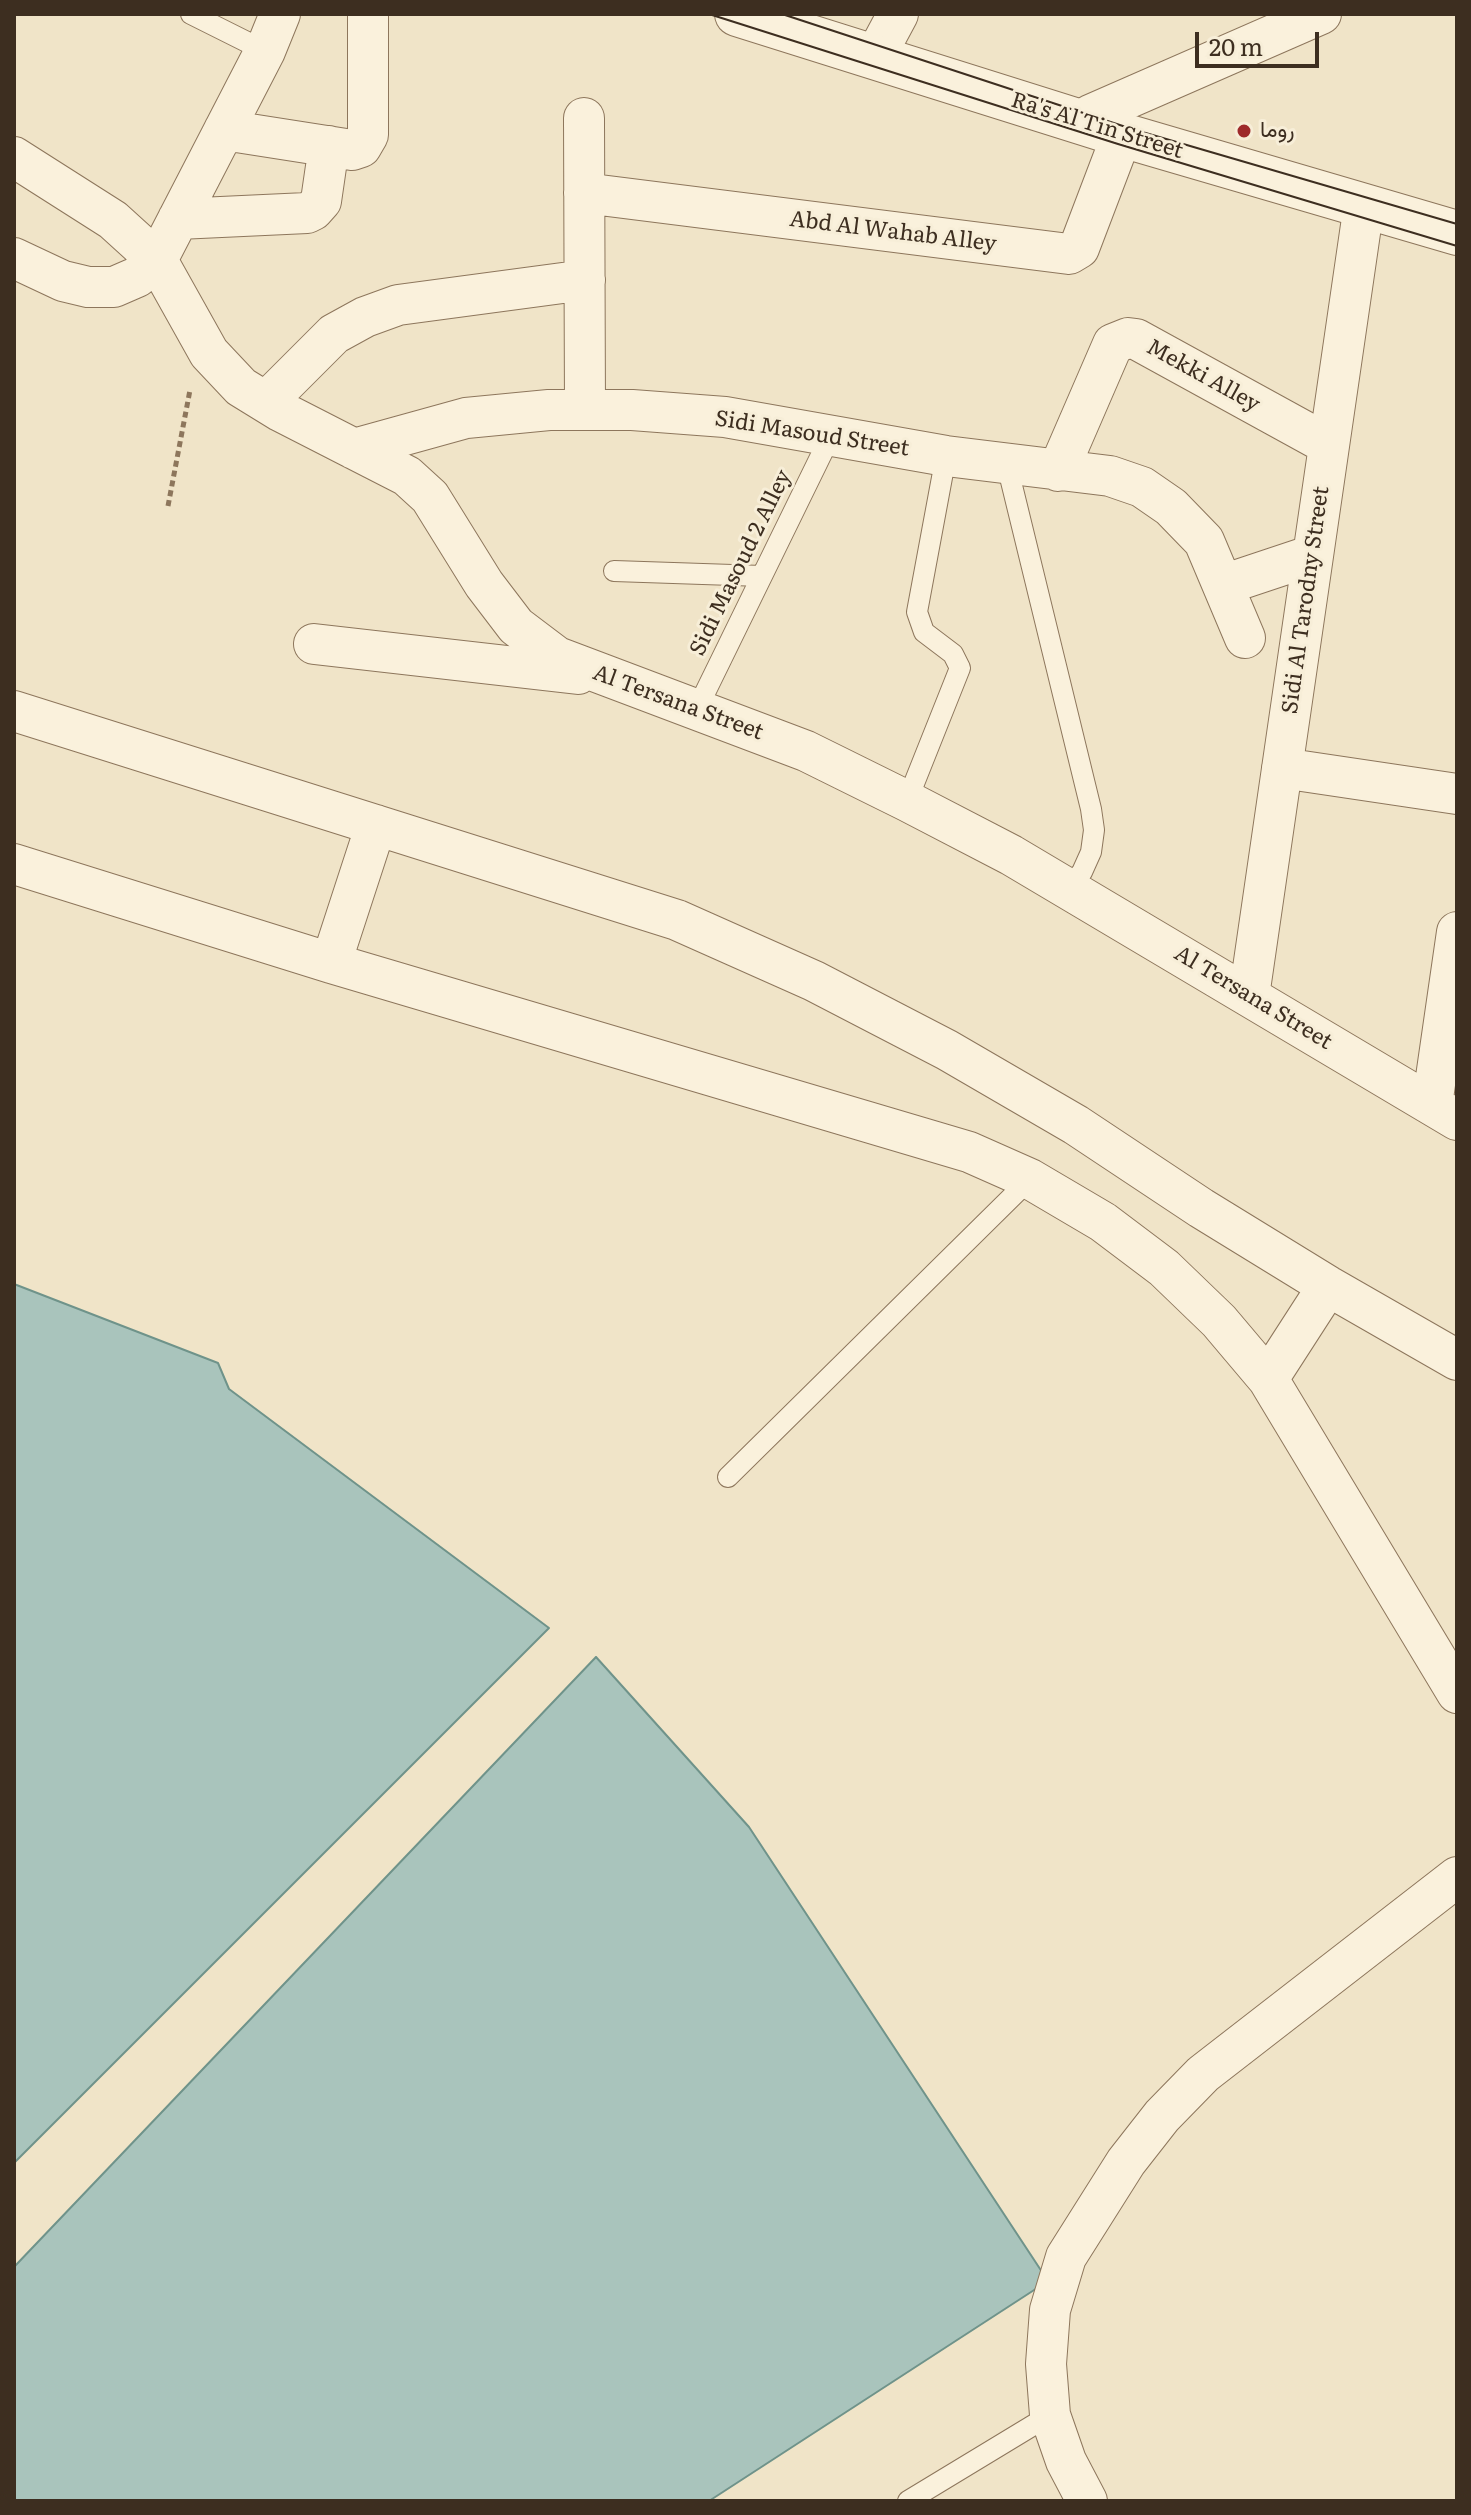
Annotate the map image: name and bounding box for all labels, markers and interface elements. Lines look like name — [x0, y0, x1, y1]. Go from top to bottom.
scale bar — [1199, 16, 1323, 66]
text: 20 m — [1209, 28, 1263, 63]
street label: Ra's Al Tin Street — [1008, 87, 1186, 165]
place label: روما — [1260, 118, 1294, 144]
marker: روما — [1235, 122, 1253, 140]
street label: Abd Al Wahab Alley — [788, 206, 998, 258]
street label: Mekki Alley — [1142, 334, 1264, 418]
street label: Sidi Masoud Street — [713, 406, 911, 462]
street label: Sidi Masoud 2 Alley — [685, 466, 797, 660]
street label: Sidi Al Tarodny Street — [1277, 484, 1335, 716]
street label: Al Tersana Street — [589, 660, 767, 746]
street label: Al Tersana Street — [1169, 940, 1337, 1056]

